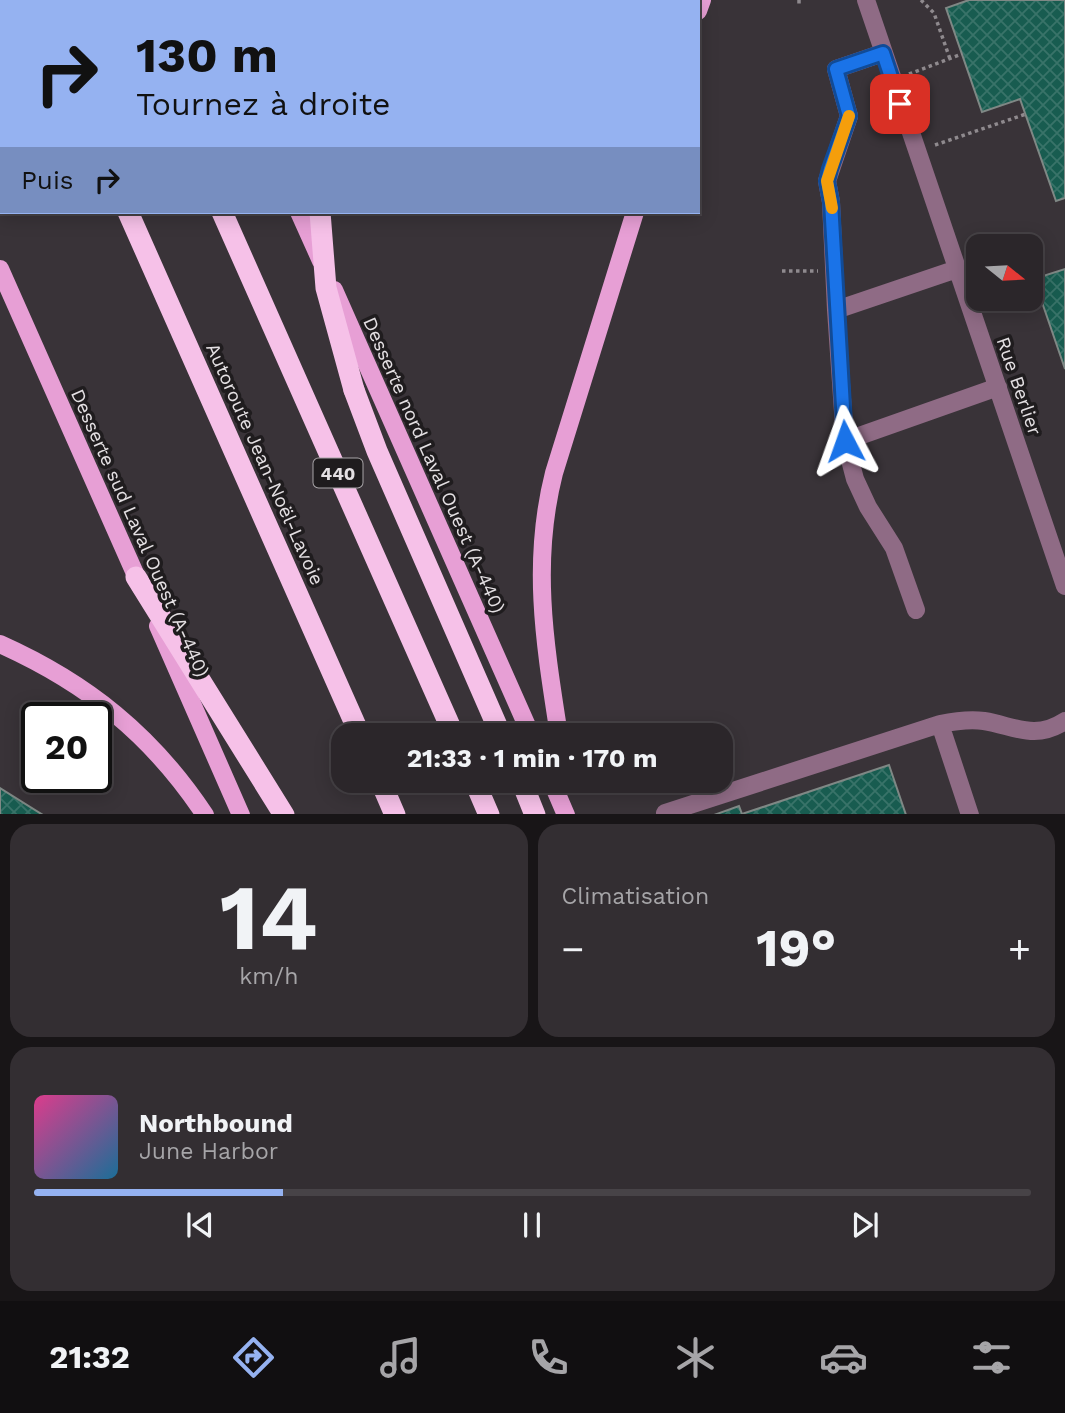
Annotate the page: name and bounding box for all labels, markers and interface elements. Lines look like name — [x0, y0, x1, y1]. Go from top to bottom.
text: 130 m — [136, 26, 278, 84]
icon: right — [21, 28, 112, 119]
pin — [870, 74, 930, 134]
text: Tournez à droite — [136, 85, 391, 123]
icon: arrive — [881, 85, 919, 123]
icon: right — [88, 161, 126, 199]
text: Puis — [21, 165, 74, 195]
north arrow — [966, 234, 1043, 312]
map controls — [966, 234, 1043, 311]
street label: Desserte nord Laval Ouest (A-440) — [358, 313, 510, 617]
street label: Rue Berlier — [991, 334, 1047, 438]
street label: Autoroute Jean-Noël-Lavoie — [201, 339, 329, 589]
street label: Desserte sud Laval Ouest (A-440) — [66, 386, 214, 680]
position arrow — [808, 404, 882, 478]
road number: 440 — [314, 458, 362, 488]
speed limit sign: 20 — [21, 702, 112, 793]
text: 21:33 · 1 min · 170 m — [407, 743, 657, 773]
text: 14 — [220, 864, 318, 971]
text: Climatisation — [562, 883, 709, 910]
text: 19° — [756, 918, 836, 979]
text: − — [562, 927, 584, 971]
text: + — [1008, 927, 1031, 971]
text: km/h — [239, 963, 298, 990]
text: Northbound — [139, 1108, 293, 1138]
text: June Harbor — [139, 1138, 278, 1165]
icon: previous — [181, 1206, 219, 1244]
icon: pause — [513, 1206, 551, 1244]
icon: next — [846, 1206, 884, 1244]
icon: directions — [229, 1333, 278, 1382]
icon: music — [376, 1333, 425, 1382]
icon: phone — [524, 1333, 573, 1382]
icon: climate — [671, 1333, 720, 1382]
icon: car — [819, 1333, 868, 1382]
icon: filters — [967, 1333, 1016, 1382]
text: 21:32 — [49, 1338, 130, 1376]

